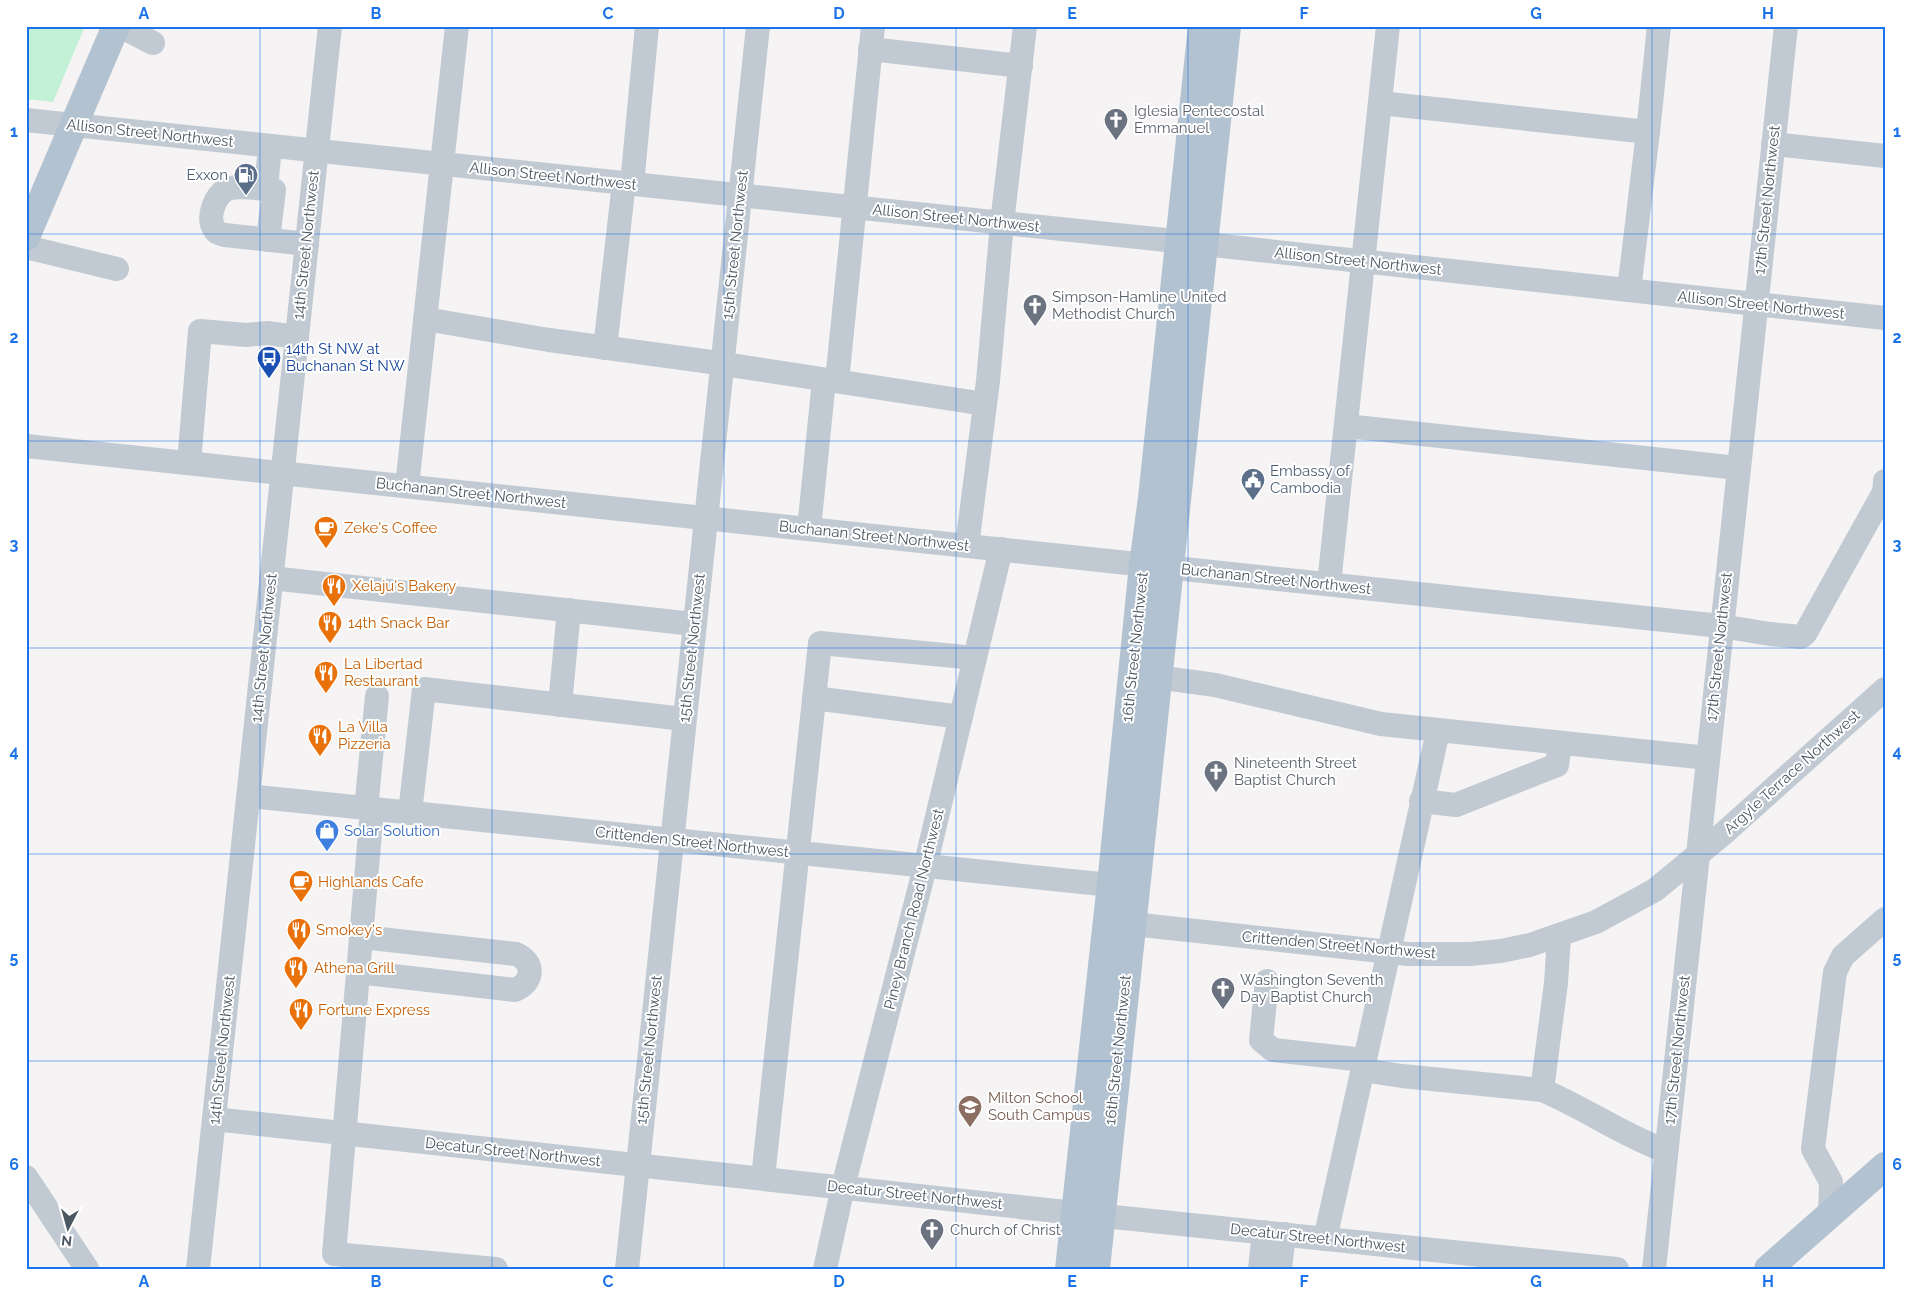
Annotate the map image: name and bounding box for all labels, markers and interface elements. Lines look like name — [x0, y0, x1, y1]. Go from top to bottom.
text: A — [139, 4, 150, 23]
text: B — [371, 4, 382, 23]
text: C — [603, 4, 614, 23]
text: D — [833, 4, 845, 23]
text: E — [1067, 4, 1077, 23]
text: F — [1299, 4, 1309, 23]
text: G — [1530, 4, 1542, 23]
text: H — [1762, 4, 1774, 23]
place label: Iglesia Pentecostal Emmanuel — [1134, 102, 1265, 137]
church icon: Iglesia Pentecostal Emmanuel — [1103, 107, 1129, 141]
street label: Allison Street Northwest — [66, 115, 234, 151]
text: 1 — [10, 122, 18, 141]
text: 1 — [1893, 122, 1901, 141]
street label: 17th Street Northwest — [1750, 125, 1784, 275]
street label: Allison Street Northwest — [469, 158, 637, 194]
fuel station icon: Exxon — [233, 162, 259, 196]
place label: Exxon — [186, 166, 228, 184]
street label: 14th Street Northwest — [289, 170, 323, 320]
street label: 15th Street Northwest — [718, 170, 752, 320]
street label: Allison Street Northwest — [872, 200, 1040, 236]
street label: Allison Street Northwest — [1274, 243, 1442, 279]
street label: Allison Street Northwest — [1677, 287, 1845, 323]
place label: Simpson-Hamline United Methodist Church — [1052, 288, 1227, 323]
church icon: Simpson-Hamline United Methodist Church — [1022, 293, 1048, 327]
text: 2 — [9, 328, 19, 347]
text: 2 — [1892, 328, 1902, 347]
place label: 14th St NW at Buchanan St NW — [286, 340, 405, 375]
bus stop icon: 14th St NW at Buchanan St NW — [256, 345, 282, 379]
place label: Embassy of Cambodia — [1270, 462, 1351, 497]
public building icon: Embassy of Cambodia — [1240, 467, 1266, 501]
street label: Buchanan Street Northwest — [375, 474, 567, 512]
cafe icon: Zeke's Coffee — [313, 515, 339, 549]
street label: Buchanan Street Northwest — [778, 517, 970, 555]
place label: Zeke's Coffee — [344, 519, 437, 537]
text: 3 — [10, 535, 19, 554]
text: 3 — [1893, 535, 1902, 554]
street label: Buchanan Street Northwest — [1180, 560, 1372, 598]
street label: 16th Street Northwest — [1118, 571, 1152, 723]
street label: 17th Street Northwest — [1702, 572, 1736, 722]
street label: 14th Street Northwest — [247, 573, 281, 723]
restaurant icon: Xelaju's Bakery — [321, 573, 347, 607]
street label: 15th Street Northwest — [675, 573, 709, 723]
place label: Xelaju's Bakery — [352, 577, 456, 595]
restaurant icon: 14th Snack Bar — [317, 610, 343, 644]
place label: 14th Snack Bar — [348, 614, 450, 632]
place label: La Libertad Restaurant — [344, 655, 423, 690]
restaurant icon: La Libertad Restaurant — [313, 660, 339, 694]
street label: Argyle Terrace Northwest — [1720, 706, 1864, 838]
place label: La Villa Pizzeria — [338, 718, 391, 753]
restaurant icon: La Villa Pizzeria — [307, 723, 333, 757]
text: 4 — [9, 742, 19, 761]
text: 4 — [1892, 742, 1902, 761]
place label: Nineteenth Street Baptist Church — [1234, 754, 1357, 789]
church icon: Nineteenth Street Baptist Church — [1203, 759, 1229, 793]
street label: Piney Branch Road Northwest — [880, 807, 948, 1011]
shop icon: Solar Solution — [314, 818, 340, 852]
place label: Solar Solution — [344, 822, 440, 840]
street label: Crittenden Street Northwest — [594, 823, 790, 861]
cafe icon: Highlands Cafe — [288, 869, 314, 903]
place label: Highlands Cafe — [318, 873, 424, 891]
restaurant icon: Smokey's — [286, 917, 312, 951]
place label: Smokey's — [316, 921, 382, 939]
street label: Crittenden Street Northwest — [1241, 928, 1437, 962]
text: 5 — [10, 948, 19, 967]
text: 5 — [1893, 948, 1902, 967]
restaurant icon: Athena Grill — [283, 955, 309, 989]
place label: Athena Grill — [314, 959, 396, 977]
place label: Washington Seventh Day Baptist Church — [1240, 971, 1383, 1006]
street label: 16th Street Northwest — [1101, 974, 1135, 1126]
street label: 14th Street Northwest — [205, 975, 239, 1125]
street label: 15th Street Northwest — [632, 975, 666, 1125]
street label: 17th Street Northwest — [1660, 975, 1694, 1125]
church icon: Washington Seventh Day Baptist Church — [1210, 976, 1236, 1010]
restaurant icon: Fortune Express — [288, 997, 314, 1031]
place label: Fortune Express — [318, 1001, 430, 1019]
place label: Milton School South Campus — [988, 1089, 1090, 1124]
school or university icon: Milton School South Campus — [957, 1094, 983, 1128]
street label: Decatur Street Northwest — [424, 1134, 602, 1170]
text: 6 — [9, 1155, 19, 1174]
text: 6 — [1892, 1155, 1902, 1174]
street label: Decatur Street Northwest — [826, 1177, 1004, 1213]
north arrow — [42, 1202, 92, 1252]
church icon: Church of Christ — [919, 1217, 945, 1251]
street label: Decatur Street Northwest — [1229, 1220, 1407, 1256]
place label: Church of Christ — [950, 1221, 1061, 1239]
text: N — [60, 1232, 73, 1249]
text: A — [139, 1272, 150, 1291]
text: B — [371, 1272, 382, 1291]
text: C — [603, 1272, 614, 1291]
text: D — [833, 1272, 845, 1291]
text: E — [1067, 1272, 1077, 1291]
text: F — [1299, 1272, 1309, 1291]
text: G — [1530, 1272, 1542, 1291]
text: H — [1762, 1272, 1774, 1291]

